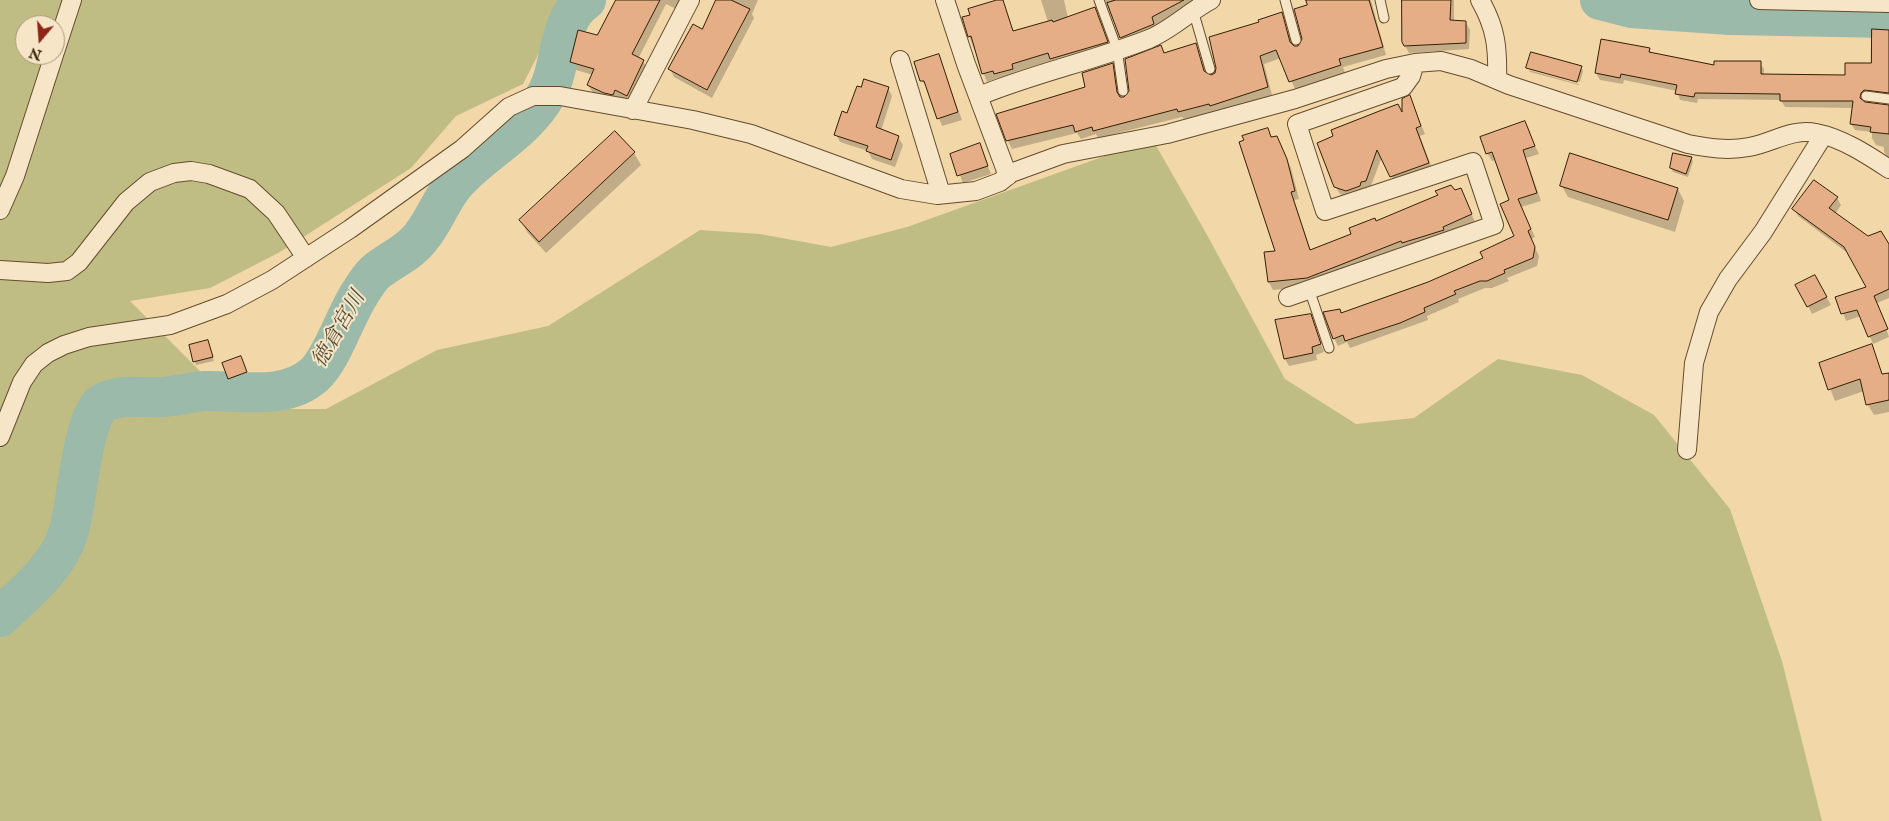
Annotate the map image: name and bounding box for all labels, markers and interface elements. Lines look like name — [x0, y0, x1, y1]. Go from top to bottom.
north arrow — [15, 15, 65, 65]
text: N — [27, 43, 44, 64]
water label: 徳倉宮川 — [308, 287, 372, 373]

